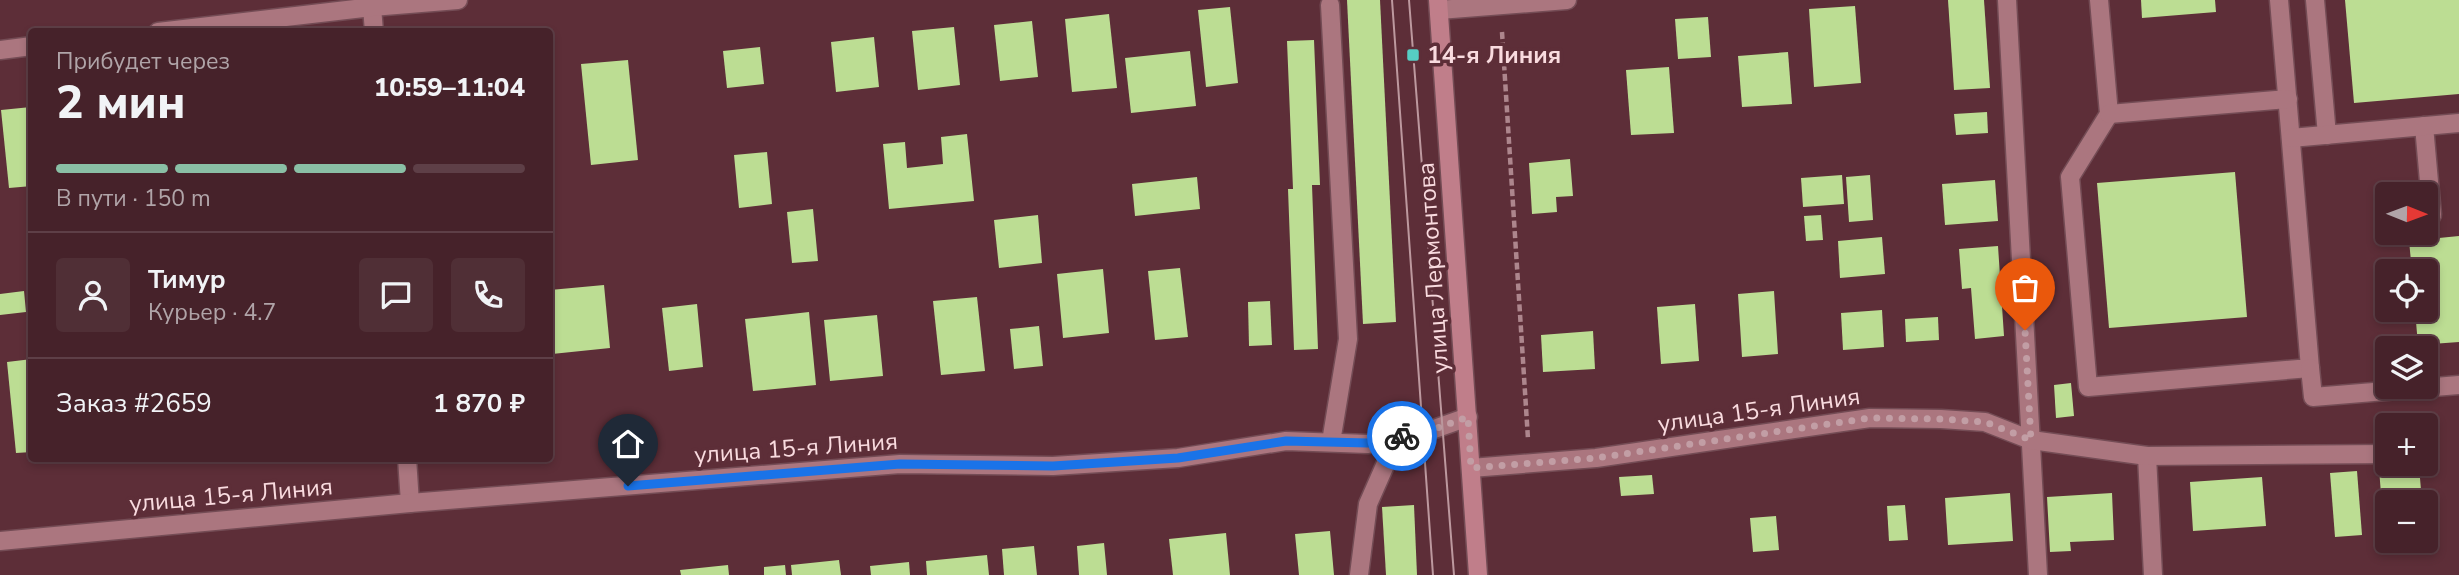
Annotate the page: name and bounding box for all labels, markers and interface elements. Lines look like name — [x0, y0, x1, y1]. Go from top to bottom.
place label: 14-я Линия — [1427, 39, 1561, 71]
text: Прибудет через — [56, 46, 230, 77]
marker: 14-я Линия — [1405, 47, 1421, 63]
text: 10:59–11:04 — [374, 70, 525, 105]
text: 2 мин — [56, 71, 185, 134]
street label: улица Лермонтова — [1410, 161, 1456, 375]
north arrow — [2375, 182, 2438, 245]
map controls — [2375, 182, 2438, 553]
text: В пути · 150 m — [56, 183, 211, 214]
button: person — [56, 258, 130, 332]
button: chat — [359, 258, 433, 332]
button: phone — [451, 258, 525, 332]
pin — [1995, 258, 2055, 330]
button: locate — [2375, 259, 2438, 322]
text: Тимур — [148, 262, 226, 297]
icon: bag — [2006, 269, 2044, 307]
text: Курьер · 4.7 — [148, 297, 276, 328]
button: layers — [2375, 336, 2438, 399]
street label: улица 15-я Линия — [1656, 380, 1862, 440]
text: Заказ #2659 — [56, 386, 212, 421]
text: 1 870 ₽ — [433, 386, 525, 421]
courier — [1367, 401, 1437, 471]
button: + — [2375, 413, 2438, 476]
pin — [598, 414, 658, 486]
icon: bike — [1383, 417, 1421, 455]
icon: home — [609, 425, 647, 463]
street label: улица 15-я Линия — [693, 425, 899, 471]
street label: улица 15-я Линия — [128, 470, 334, 520]
button: − — [2375, 490, 2438, 553]

